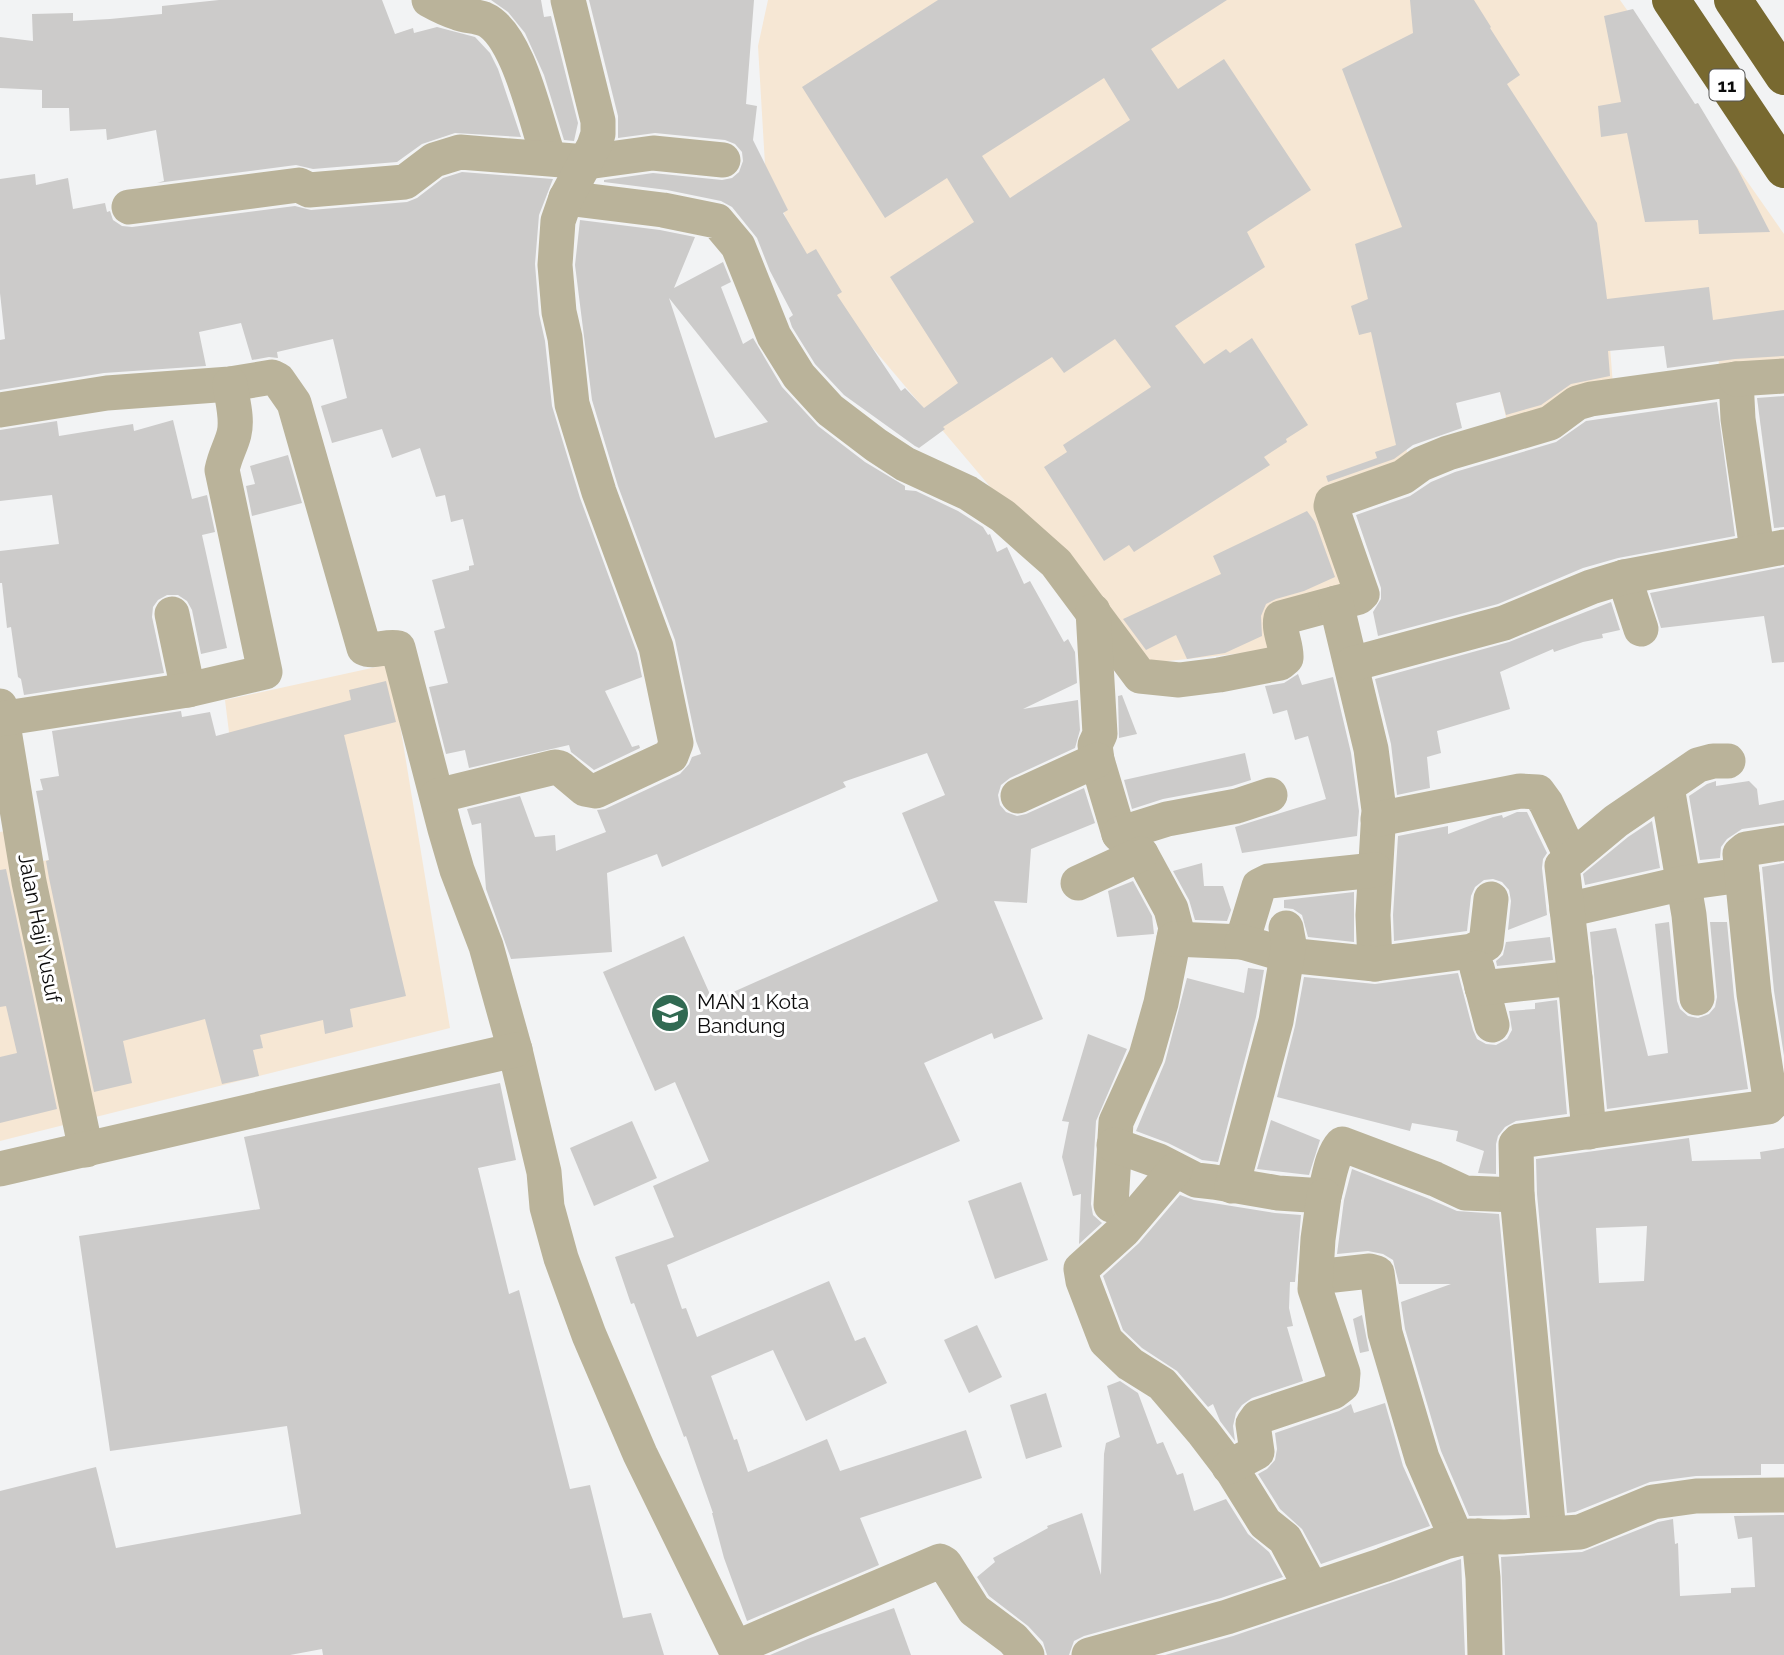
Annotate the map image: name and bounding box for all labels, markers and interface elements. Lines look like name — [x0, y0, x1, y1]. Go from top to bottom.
road number: 11 — [1710, 69, 1744, 100]
street label: Jalan Haji Yusuf — [13, 851, 67, 1006]
place label: MAN 1 Kota Bandung — [697, 989, 809, 1038]
school or university icon: MAN 1 Kota Bandung — [649, 992, 691, 1034]

